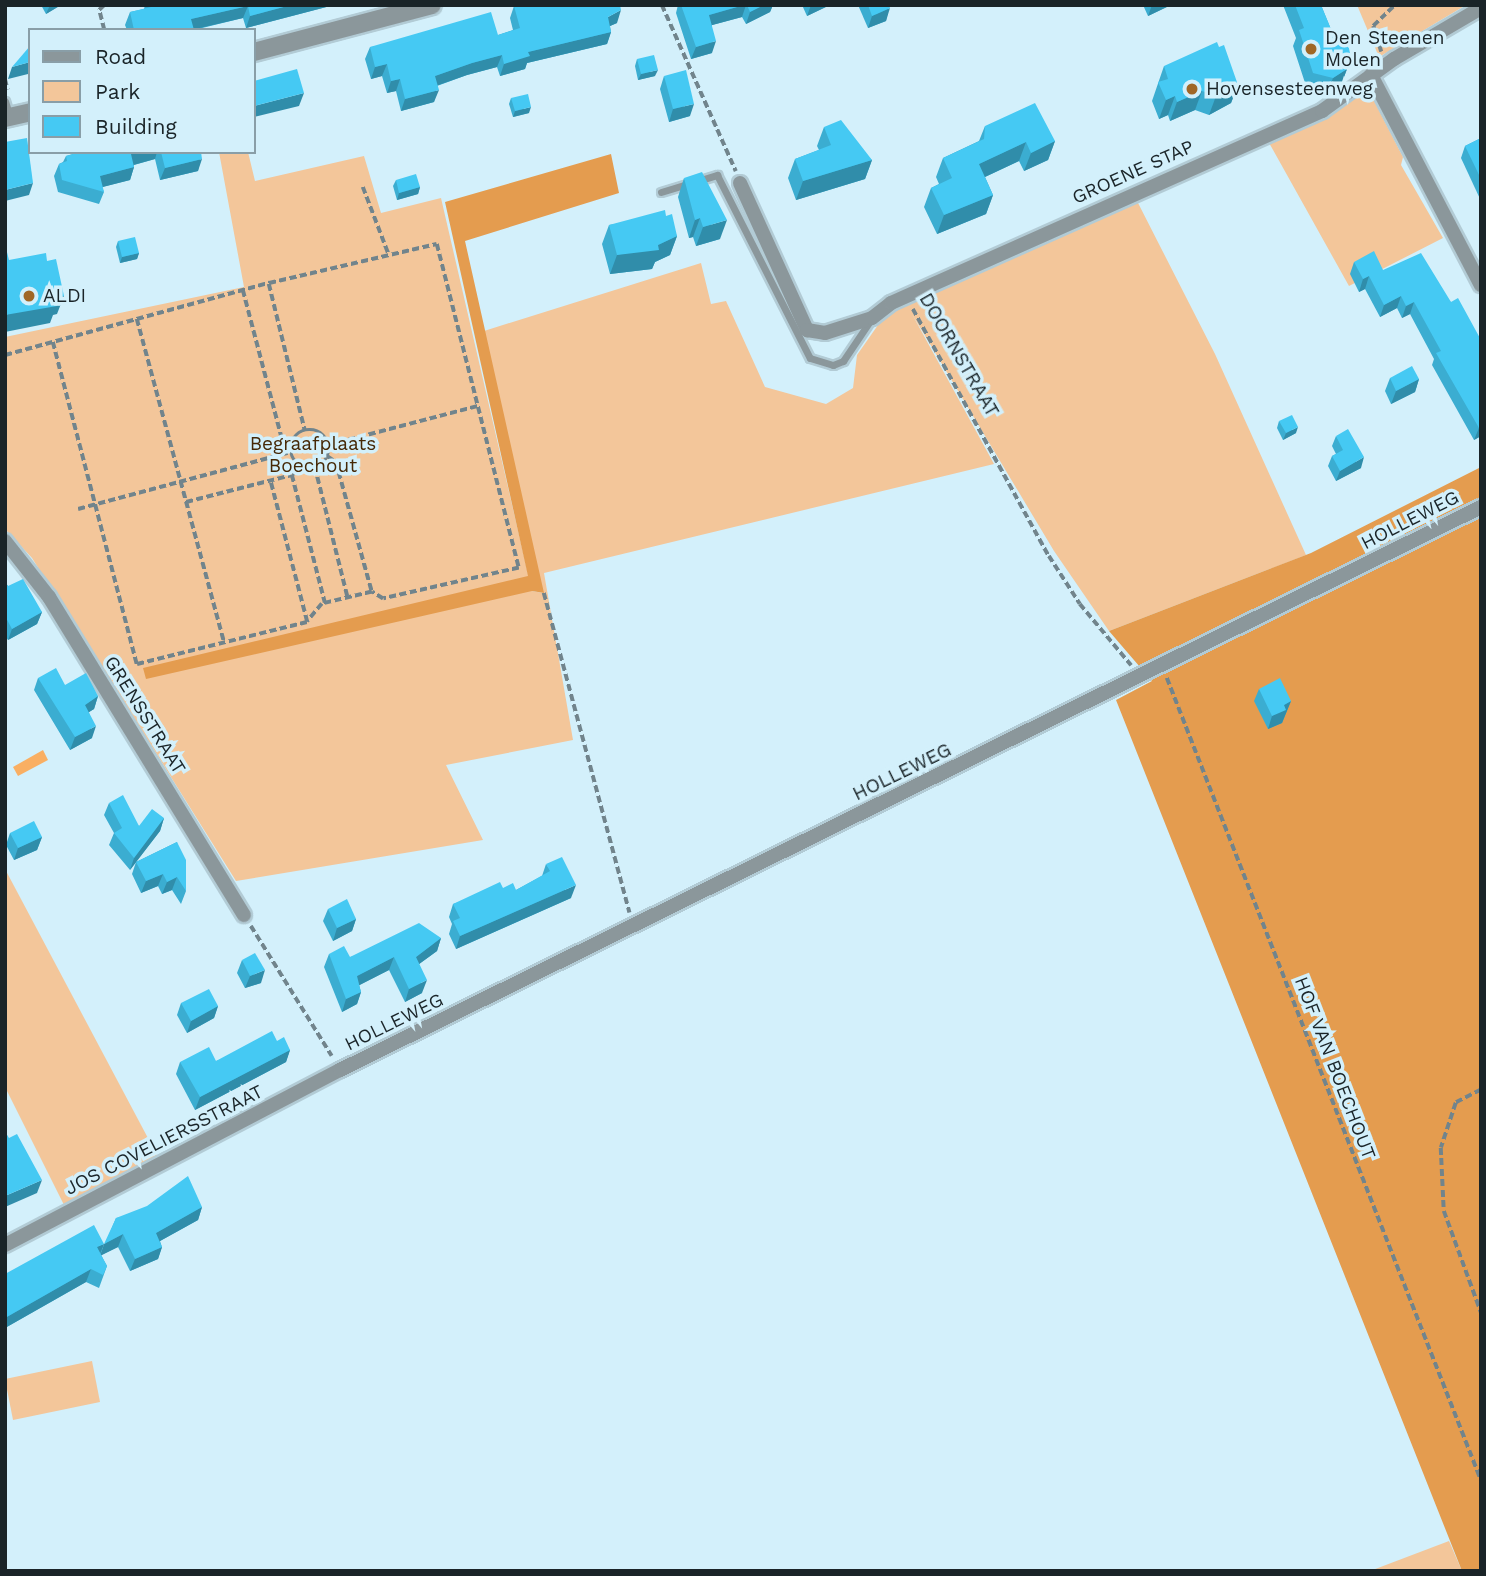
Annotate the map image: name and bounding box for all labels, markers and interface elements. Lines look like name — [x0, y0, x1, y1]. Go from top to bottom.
place label: Den Steenen Molen — [1325, 27, 1444, 71]
legend — [28, 28, 256, 154]
marker: Den Steenen Molen — [1303, 41, 1319, 57]
text: Road — [95, 44, 146, 69]
place label: Hovensesteenweg — [1206, 78, 1373, 100]
text: Park — [95, 79, 140, 104]
marker: Hovensesteenweg — [1184, 81, 1200, 97]
text: Building — [95, 114, 177, 139]
street label: GROENE STAP — [1069, 135, 1197, 209]
place label: ALDI — [43, 285, 86, 307]
marker: ALDI — [21, 288, 37, 304]
street label: DOORNSTRAAT — [914, 289, 1004, 421]
park label: Begraafplaats Boechout — [250, 433, 376, 477]
street label: HOLLEWEG — [1357, 486, 1463, 554]
street label: GRENSSTRAAT — [100, 652, 190, 778]
street label: HOLLEWEG — [849, 738, 955, 806]
street label: HOF VAN BOECHOUT — [1289, 973, 1381, 1163]
street label: HOLLEWEG — [341, 988, 447, 1056]
street label: JOS COVELIERSSTRAAT — [61, 1080, 267, 1200]

